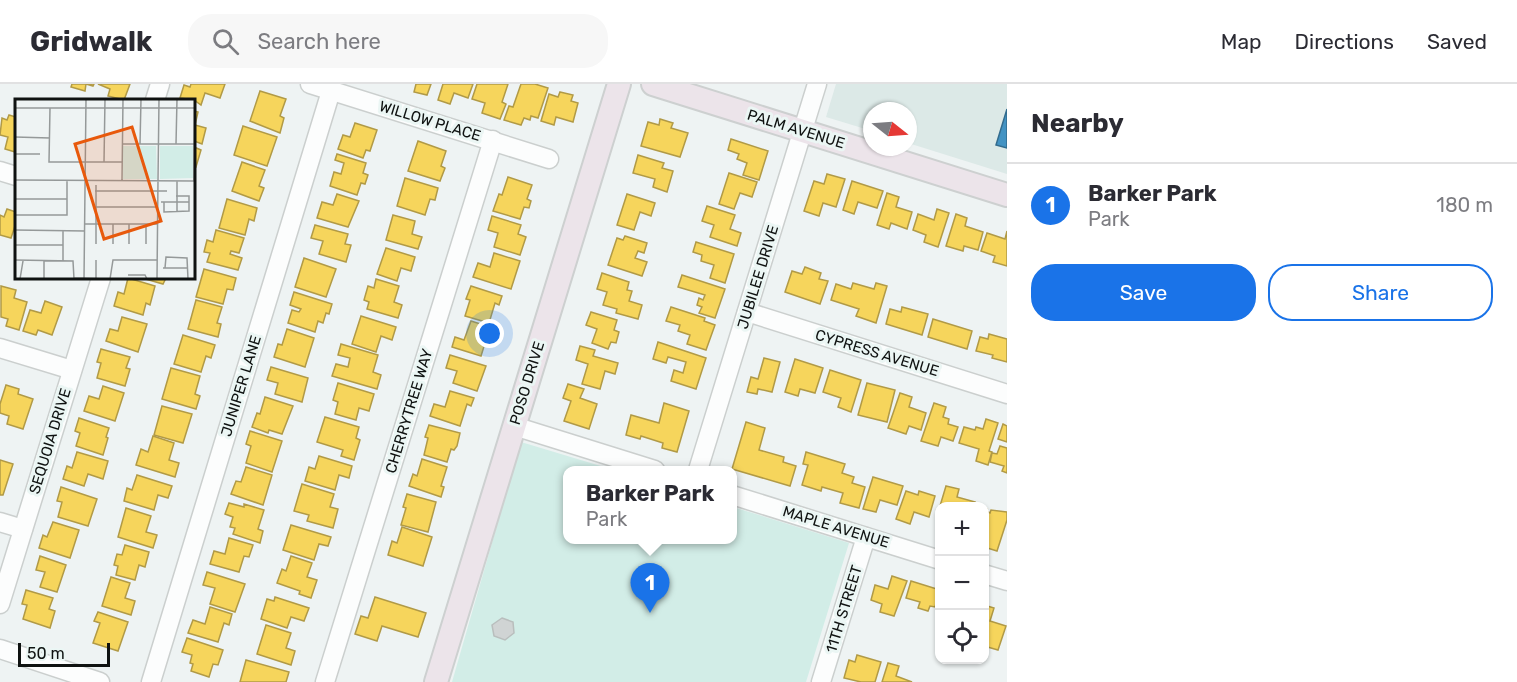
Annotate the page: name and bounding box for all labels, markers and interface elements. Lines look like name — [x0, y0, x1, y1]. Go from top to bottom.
search box — [188, 14, 608, 68]
text: Gridwalk — [30, 25, 152, 58]
icon: search — [209, 25, 242, 58]
text: Search here — [257, 28, 381, 55]
text: Map — [1221, 29, 1262, 54]
text: Directions — [1295, 29, 1394, 54]
text: Saved — [1427, 29, 1487, 54]
street label: WILLOW PLACE — [377, 97, 483, 145]
inset map — [15, 99, 195, 279]
north arrow — [863, 102, 917, 156]
street label: PALM AVENUE — [745, 106, 847, 152]
text: Nearby — [1031, 108, 1124, 139]
text: Barker Park — [1088, 180, 1217, 207]
text: 1 — [1046, 193, 1055, 217]
text: 180 m — [1436, 193, 1493, 217]
text: Park — [1088, 207, 1130, 231]
street label: JUBILEE DRIVE — [734, 223, 782, 331]
button: Save — [1031, 264, 1256, 321]
button: Share — [1268, 264, 1493, 321]
your location — [475, 319, 504, 348]
street label: CYPRESS AVENUE — [813, 326, 941, 380]
street label: JUNIPER LANE — [217, 333, 265, 439]
street label: POSO DRIVE — [506, 339, 548, 427]
street label: CHERRYTREE WAY — [382, 346, 437, 475]
street label: SEQUOIA DRIVE — [25, 386, 75, 496]
popup — [563, 466, 737, 544]
text: Barker Park — [586, 480, 714, 507]
street label: MAPLE AVENUE — [780, 502, 892, 552]
map controls — [935, 502, 989, 664]
button: + — [935, 502, 989, 556]
text: Park — [586, 507, 627, 531]
button: − — [935, 556, 989, 610]
street label: 11TH STREET — [822, 563, 866, 655]
pin: 1 — [630, 564, 670, 613]
button: locate — [935, 610, 989, 664]
scale bar — [18, 640, 110, 668]
text: 50 m — [27, 644, 65, 663]

